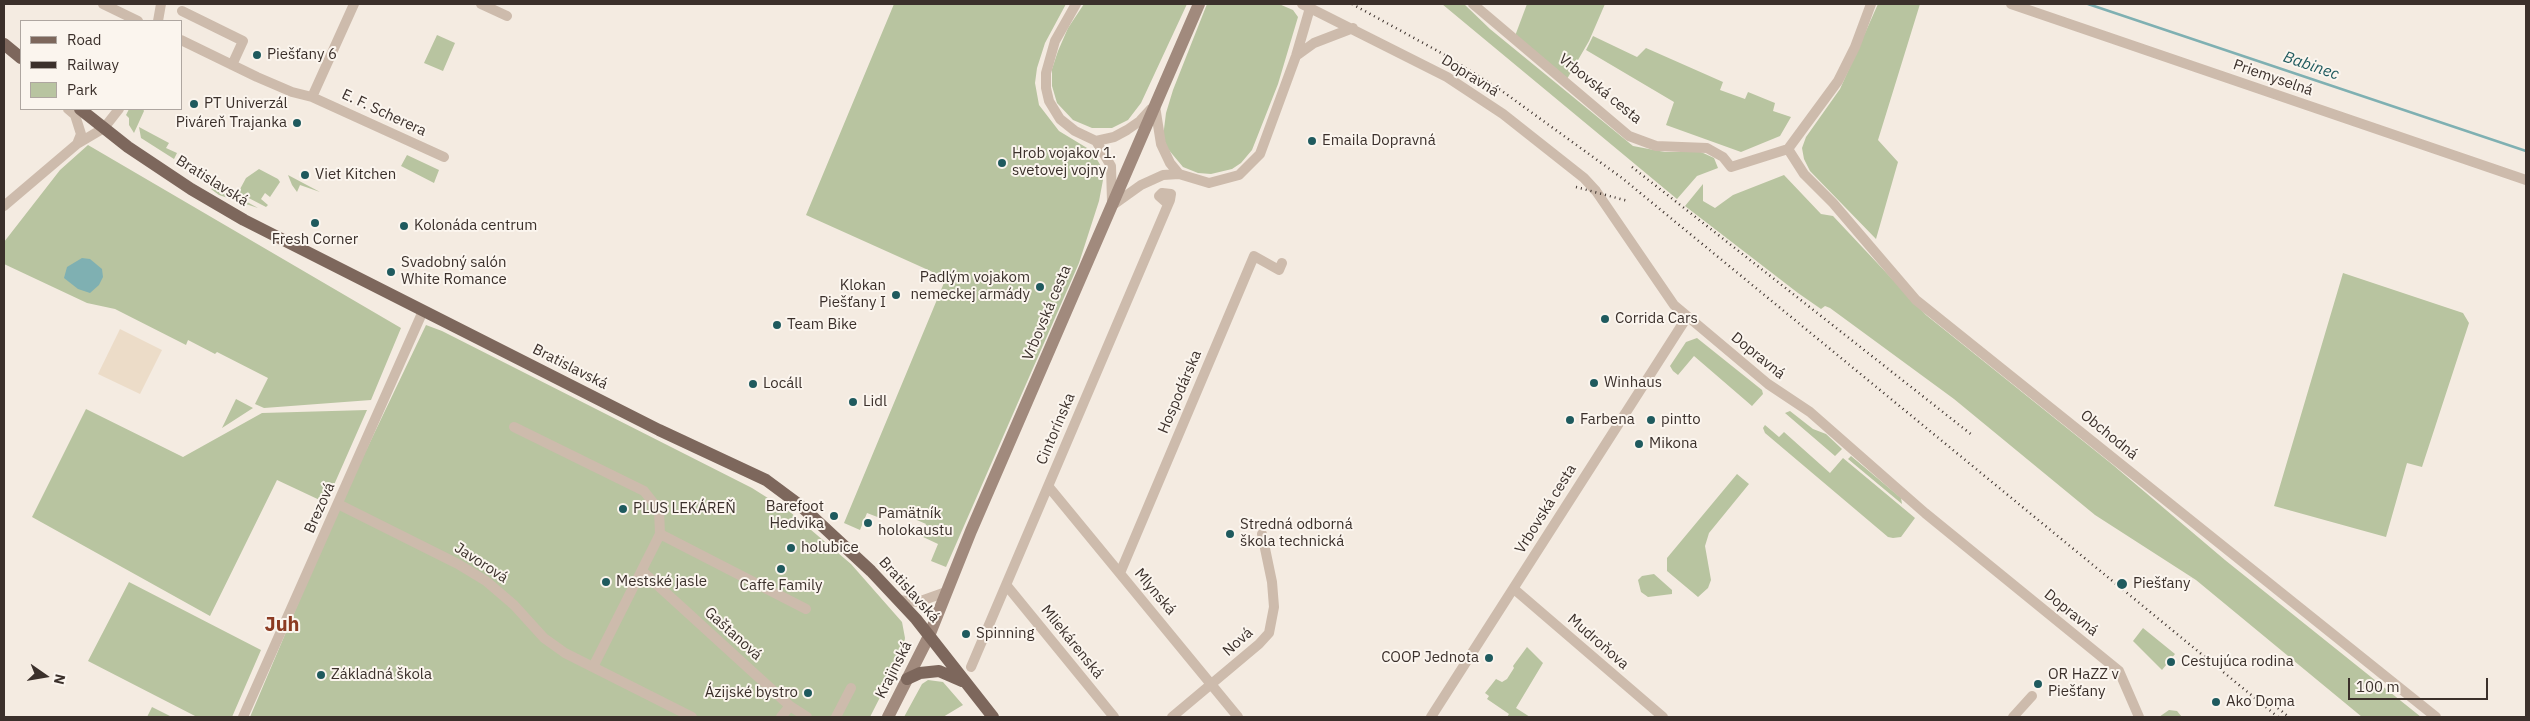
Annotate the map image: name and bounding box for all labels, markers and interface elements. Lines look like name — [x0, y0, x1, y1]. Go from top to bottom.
legend — [20, 20, 182, 110]
text: Road — [67, 30, 102, 49]
place label: Piešťany 6 — [267, 46, 337, 64]
water label: Babinec — [2281, 48, 2341, 84]
marker: Piešťany 6 — [251, 49, 263, 61]
street label: Vrbovská cesta — [1555, 50, 1645, 128]
street label: Dopravná — [1438, 51, 1502, 101]
text: Railway — [67, 55, 119, 74]
street label: Priemyselná — [2231, 56, 2315, 100]
text: Park — [67, 80, 97, 99]
street label: E. F. Scherera — [339, 86, 429, 140]
place label: PT Univerzál — [204, 95, 288, 113]
marker: PT Univerzál — [188, 98, 200, 110]
place label: Piváreň Trajanka — [176, 114, 287, 132]
marker: Piváreň Trajanka — [291, 117, 303, 129]
place label: Emaila Dopravná — [1322, 132, 1436, 150]
marker: Emaila Dopravná — [1306, 135, 1318, 147]
place label: Hrob vojakov 1. svetovej vojny — [1012, 145, 1116, 180]
street label: Bratislavská — [172, 152, 252, 210]
marker: Hrob vojakov 1. svetovej vojny — [996, 157, 1008, 169]
place label: Viet Kitchen — [315, 166, 396, 184]
marker: Viet Kitchen — [299, 169, 311, 181]
marker: Fresh Corner — [309, 217, 321, 229]
place label: Kolonáda centrum — [414, 217, 537, 235]
marker: Kolonáda centrum — [398, 220, 410, 232]
place label: Fresh Corner — [272, 231, 358, 249]
place label: Svadobný salón White Romance — [401, 254, 507, 289]
street label: Vrbovská cesta — [1019, 263, 1075, 363]
marker: Svadobný salón White Romance — [385, 266, 397, 278]
place label: Padlým vojakom nemeckej armády — [910, 269, 1030, 304]
place label: Klokan Piešťany I — [819, 277, 886, 312]
marker: Padlým vojakom nemeckej armády — [1034, 281, 1046, 293]
marker: Klokan Piešťany I — [890, 289, 902, 301]
place label: Corrida Cars — [1615, 310, 1698, 328]
marker: Corrida Cars — [1599, 313, 1611, 325]
place label: Team Bike — [787, 316, 857, 334]
marker: Team Bike — [771, 319, 783, 331]
street label: Dopravná — [1727, 329, 1789, 383]
street label: Bratislavská — [529, 340, 611, 394]
street label: Hospodárska — [1154, 348, 1206, 436]
place label: Winhaus — [1604, 374, 1662, 392]
place label: Locáll — [763, 375, 802, 393]
marker: Winhaus — [1588, 377, 1600, 389]
marker: Locáll — [747, 378, 759, 390]
street label: Cintorínska — [1033, 390, 1079, 468]
place label: Lidl — [863, 393, 887, 411]
marker: Lidl — [847, 396, 859, 408]
street label: Obchodná — [2077, 406, 2141, 464]
place label: Farbena — [1580, 411, 1635, 429]
place label: pintto — [1661, 411, 1701, 429]
marker: Farbena — [1564, 414, 1576, 426]
marker: pintto — [1645, 414, 1657, 426]
place label: Mikona — [1649, 435, 1698, 453]
marker: Mikona — [1633, 438, 1645, 450]
street label: Vrbovská cesta — [1511, 461, 1581, 557]
street label: Brezová — [301, 480, 339, 536]
place label: Barefoot Hedvika — [766, 498, 824, 533]
place label: PLUS LEKÁREŇ — [633, 500, 736, 518]
marker: PLUS LEKÁREŇ — [617, 503, 629, 515]
place label: Pamätník holokaustu — [878, 505, 953, 540]
marker: Barefoot Hedvika — [828, 510, 840, 522]
place label: Stredná odborná škola technická — [1240, 516, 1353, 551]
marker: Pamätník holokaustu — [862, 517, 874, 529]
marker: Stredná odborná škola technická — [1224, 528, 1236, 540]
street label: Javorová — [451, 539, 511, 587]
place label: holubice — [801, 539, 859, 557]
marker: holubice — [785, 542, 797, 554]
street label: Bratislavská — [875, 553, 943, 627]
marker: Caffe Family — [775, 563, 787, 575]
street label: Mlynská — [1130, 565, 1180, 619]
place label: Mestské jasle — [616, 573, 707, 591]
place label: Piešťany — [2133, 575, 2190, 593]
marker: Mestské jasle — [600, 576, 612, 588]
place label: Caffe Family — [740, 577, 822, 595]
marker: Piešťany — [2115, 577, 2129, 591]
street label: Dopravná — [2040, 586, 2102, 640]
street label: Mliekárenská — [1037, 602, 1107, 682]
street label: Gaštanová — [701, 604, 765, 664]
street label: Mudroňova — [1564, 611, 1632, 673]
district label: Juh — [264, 613, 300, 637]
street label: Nová — [1219, 624, 1257, 660]
place label: Spinning — [976, 625, 1034, 643]
marker: Spinning — [960, 628, 972, 640]
street label: Krajinská — [872, 638, 916, 702]
place label: COOP Jednota — [1381, 649, 1479, 667]
north arrow — [20, 651, 70, 701]
marker: COOP Jednota — [1483, 652, 1495, 664]
place label: Cestujúca rodina — [2181, 653, 2294, 671]
marker: Cestujúca rodina — [2165, 656, 2177, 668]
place label: Základná škola — [331, 666, 432, 684]
place label: OR HaZZ v Piešťany — [2048, 666, 2119, 701]
scale bar — [2350, 668, 2490, 700]
marker: Základná škola — [315, 669, 327, 681]
text: N — [50, 672, 70, 686]
text: 100 m — [2356, 677, 2400, 696]
marker: OR HaZZ v Piešťany — [2032, 678, 2044, 690]
place label: Ázijské bystro — [705, 684, 798, 702]
marker: Ázijské bystro — [802, 687, 814, 699]
place label: Ako Doma — [2226, 693, 2295, 711]
marker: Ako Doma — [2210, 696, 2222, 708]

